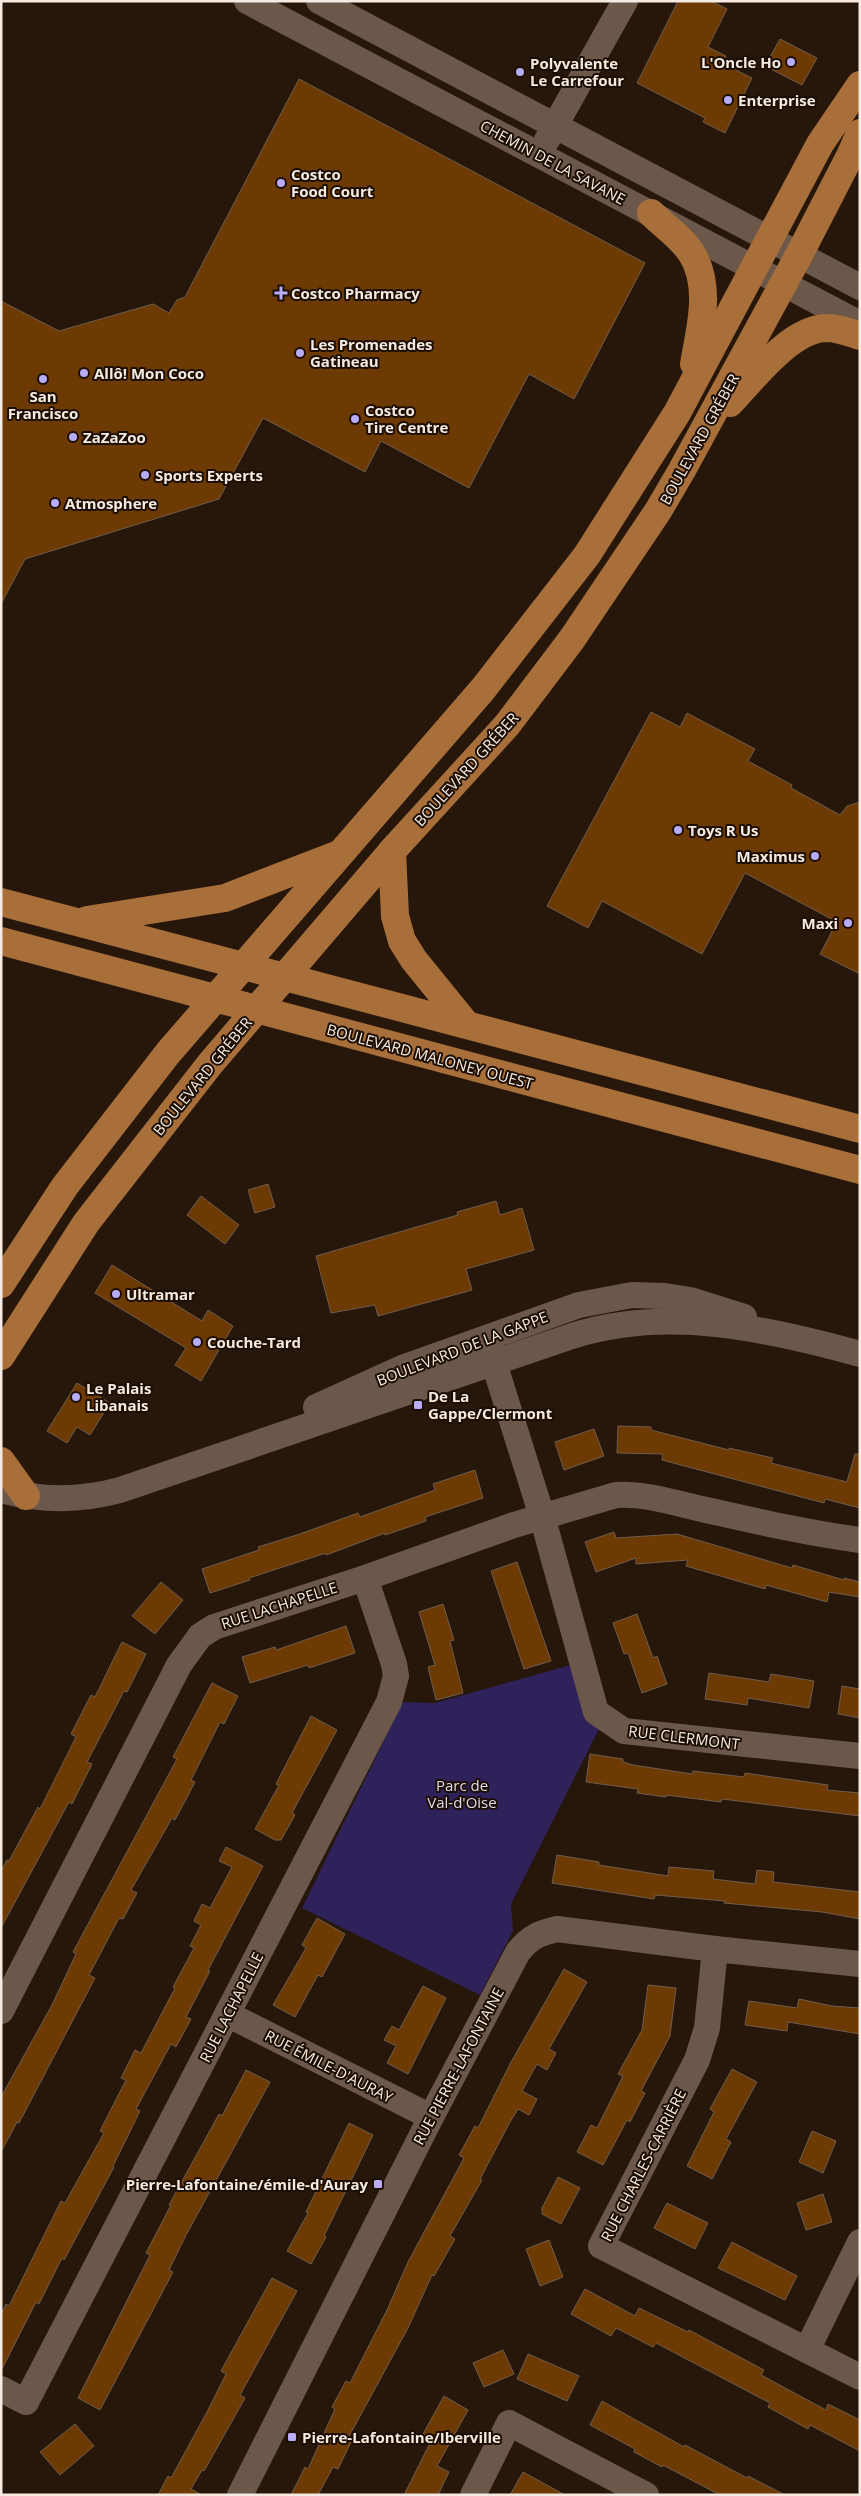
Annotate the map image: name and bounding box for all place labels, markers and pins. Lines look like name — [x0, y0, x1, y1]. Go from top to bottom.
place label: L'Oncle Ho — [701, 52, 781, 72]
place label: Polyvalente Le Carrefour — [530, 53, 624, 90]
marker: L'Oncle Ho — [785, 56, 797, 68]
marker: Polyvalente Le Carrefour — [514, 66, 526, 78]
place label: Enterprise — [738, 90, 816, 110]
marker: Enterprise — [722, 94, 734, 106]
place label: Costco Food Court — [291, 164, 374, 201]
marker: Costco Food Court — [275, 177, 287, 189]
place label: Costco Pharmacy — [291, 283, 420, 303]
marker: Costco Pharmacy — [275, 287, 287, 299]
place label: Les Promenades Gatineau — [310, 334, 433, 371]
marker: Les Promenades Gatineau — [294, 347, 306, 359]
place label: Allô! Mon Coco — [94, 363, 204, 383]
marker: Allô! Mon Coco — [78, 367, 90, 379]
marker: San Francisco — [37, 373, 49, 385]
place label: San Francisco — [8, 386, 78, 423]
place label: Costco Tire Centre — [365, 400, 448, 437]
marker: Costco Tire Centre — [349, 413, 361, 425]
place label: ZaZaZoo — [83, 427, 146, 447]
marker: ZaZaZoo — [67, 431, 79, 443]
place label: Sports Experts — [155, 465, 263, 485]
marker: Sports Experts — [139, 469, 151, 481]
place label: Atmosphere — [65, 493, 157, 513]
marker: Atmosphere — [49, 497, 61, 509]
place label: Toys R Us — [688, 820, 758, 840]
marker: Toys R Us — [672, 824, 684, 836]
place label: Maximus — [737, 846, 805, 866]
marker: Maximus — [809, 850, 821, 862]
place label: Maxi — [802, 913, 838, 933]
marker: Maxi — [842, 917, 854, 929]
place label: Ultramar — [126, 1284, 195, 1304]
marker: Ultramar — [110, 1288, 122, 1300]
place label: Couche-Tard — [207, 1332, 301, 1352]
marker: Couche-Tard — [191, 1336, 203, 1348]
place label: Le Palais Libanais — [86, 1378, 151, 1415]
place label: De La Gappe/Clermont — [428, 1386, 553, 1423]
marker: Le Palais Libanais — [70, 1391, 82, 1403]
marker: De La Gappe/Clermont — [412, 1399, 424, 1411]
place label: Pierre-Lafontaine/émile-d'Auray — [126, 2174, 368, 2194]
marker: Pierre-Lafontaine/émile-d'Auray — [372, 2178, 384, 2190]
place label: Pierre-Lafontaine/Iberville — [302, 2427, 501, 2447]
marker: Pierre-Lafontaine/Iberville — [286, 2431, 298, 2443]

